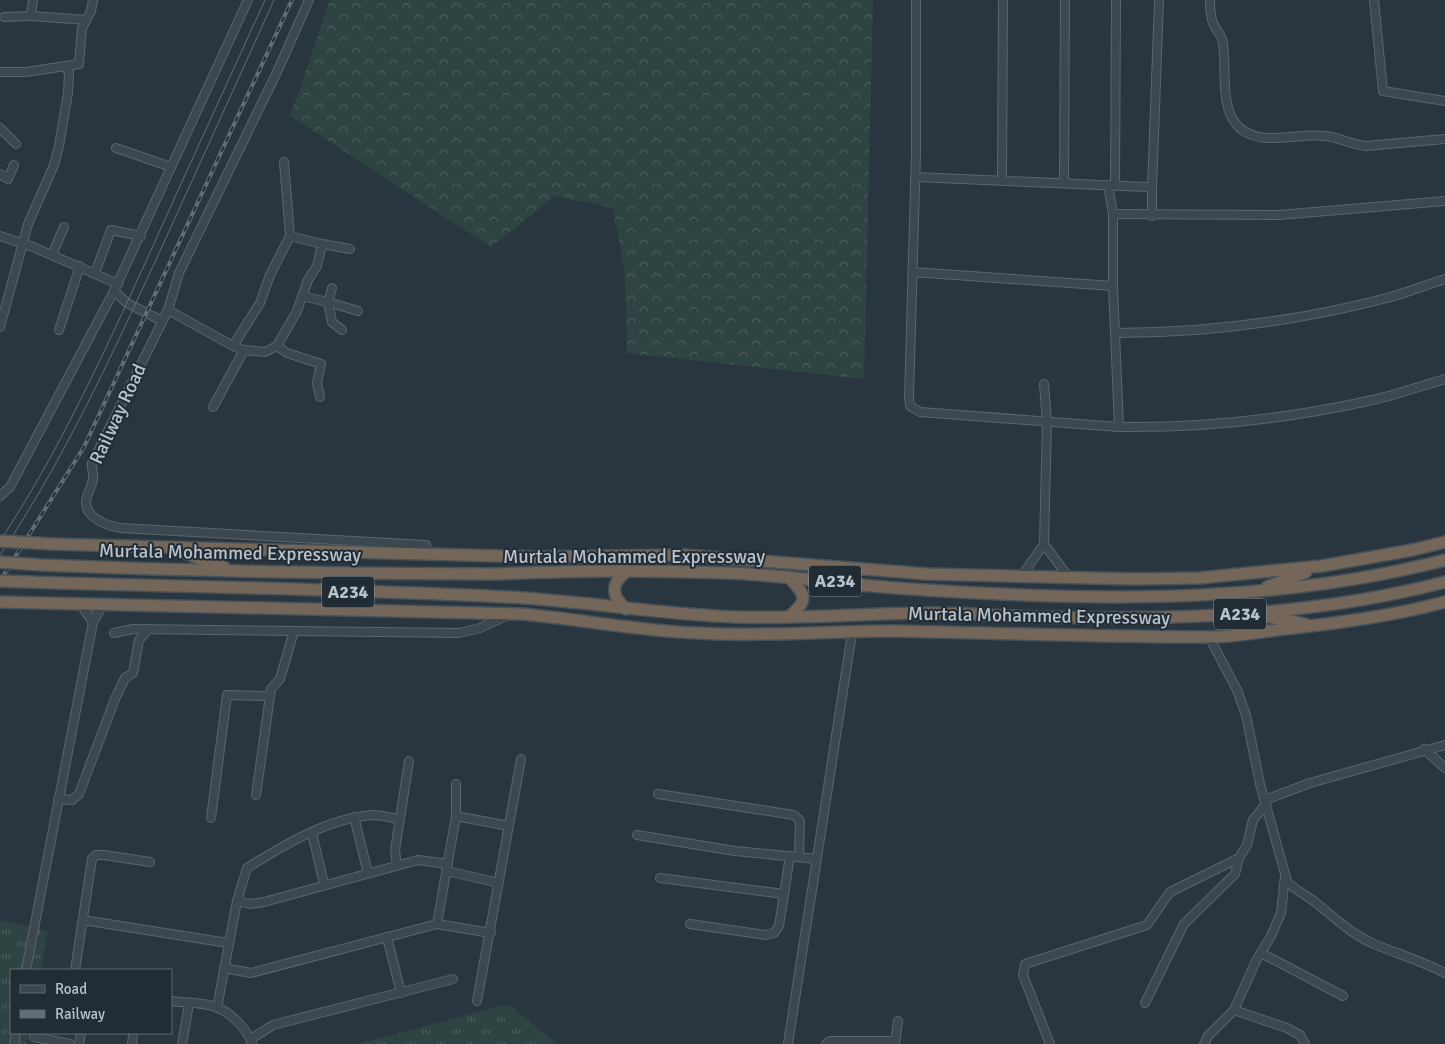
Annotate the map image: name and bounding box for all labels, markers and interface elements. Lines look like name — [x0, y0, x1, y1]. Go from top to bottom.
street label: Railway Road — [84, 360, 152, 468]
street label: Murtala Mohammed Expressway — [99, 539, 361, 567]
street label: Murtala Mohammed Expressway — [503, 545, 765, 569]
road number: A234 — [809, 566, 861, 596]
road number: A234 — [322, 576, 374, 608]
road number: A234 — [1214, 598, 1266, 630]
street label: Murtala Mohammed Expressway — [908, 602, 1170, 630]
legend — [10, 969, 172, 1034]
text: Road — [55, 980, 87, 998]
text: Railway — [55, 1005, 105, 1023]

